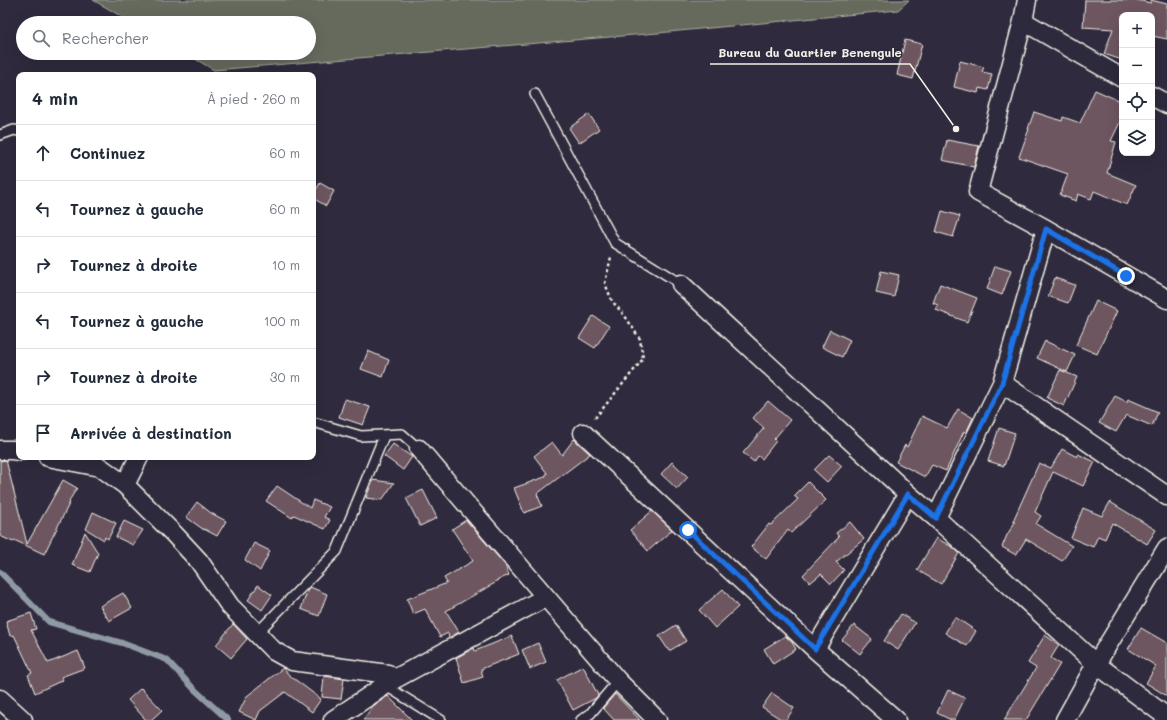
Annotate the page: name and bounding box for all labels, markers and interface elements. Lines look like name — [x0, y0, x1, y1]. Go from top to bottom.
map controls — [1119, 12, 1155, 156]
button: + — [1119, 12, 1155, 48]
search box — [16, 16, 316, 60]
icon: search — [30, 27, 52, 49]
text: Rechercher — [62, 28, 149, 48]
callout: Bureau du Quartier Benengule — [710, 40, 910, 64]
text: Bureau du Quartier Benengule — [718, 44, 902, 60]
button: − — [1119, 48, 1155, 84]
button: locate — [1119, 84, 1155, 120]
text: 4 min — [32, 87, 78, 109]
text: À pied · 260 m — [207, 90, 300, 107]
button: layers — [1119, 120, 1155, 156]
icon: ahead — [32, 142, 54, 164]
text: Continuez — [70, 143, 145, 163]
text: 60 m — [270, 144, 300, 161]
icon: left — [32, 198, 54, 220]
text: Tournez à gauche — [70, 199, 204, 219]
text: 60 m — [270, 200, 300, 217]
icon: right — [32, 254, 54, 276]
text: Tournez à droite — [70, 255, 198, 275]
text: 10 m — [272, 256, 300, 273]
route end — [1117, 267, 1135, 285]
icon: left — [32, 310, 54, 332]
text: Tournez à gauche — [70, 311, 204, 331]
text: 100 m — [264, 312, 300, 329]
icon: right — [32, 366, 54, 388]
text: Tournez à droite — [70, 367, 198, 387]
text: 30 m — [270, 368, 300, 385]
icon: arrive — [32, 422, 54, 444]
text: Arrivée à destination — [70, 423, 232, 443]
route start — [679, 521, 697, 539]

